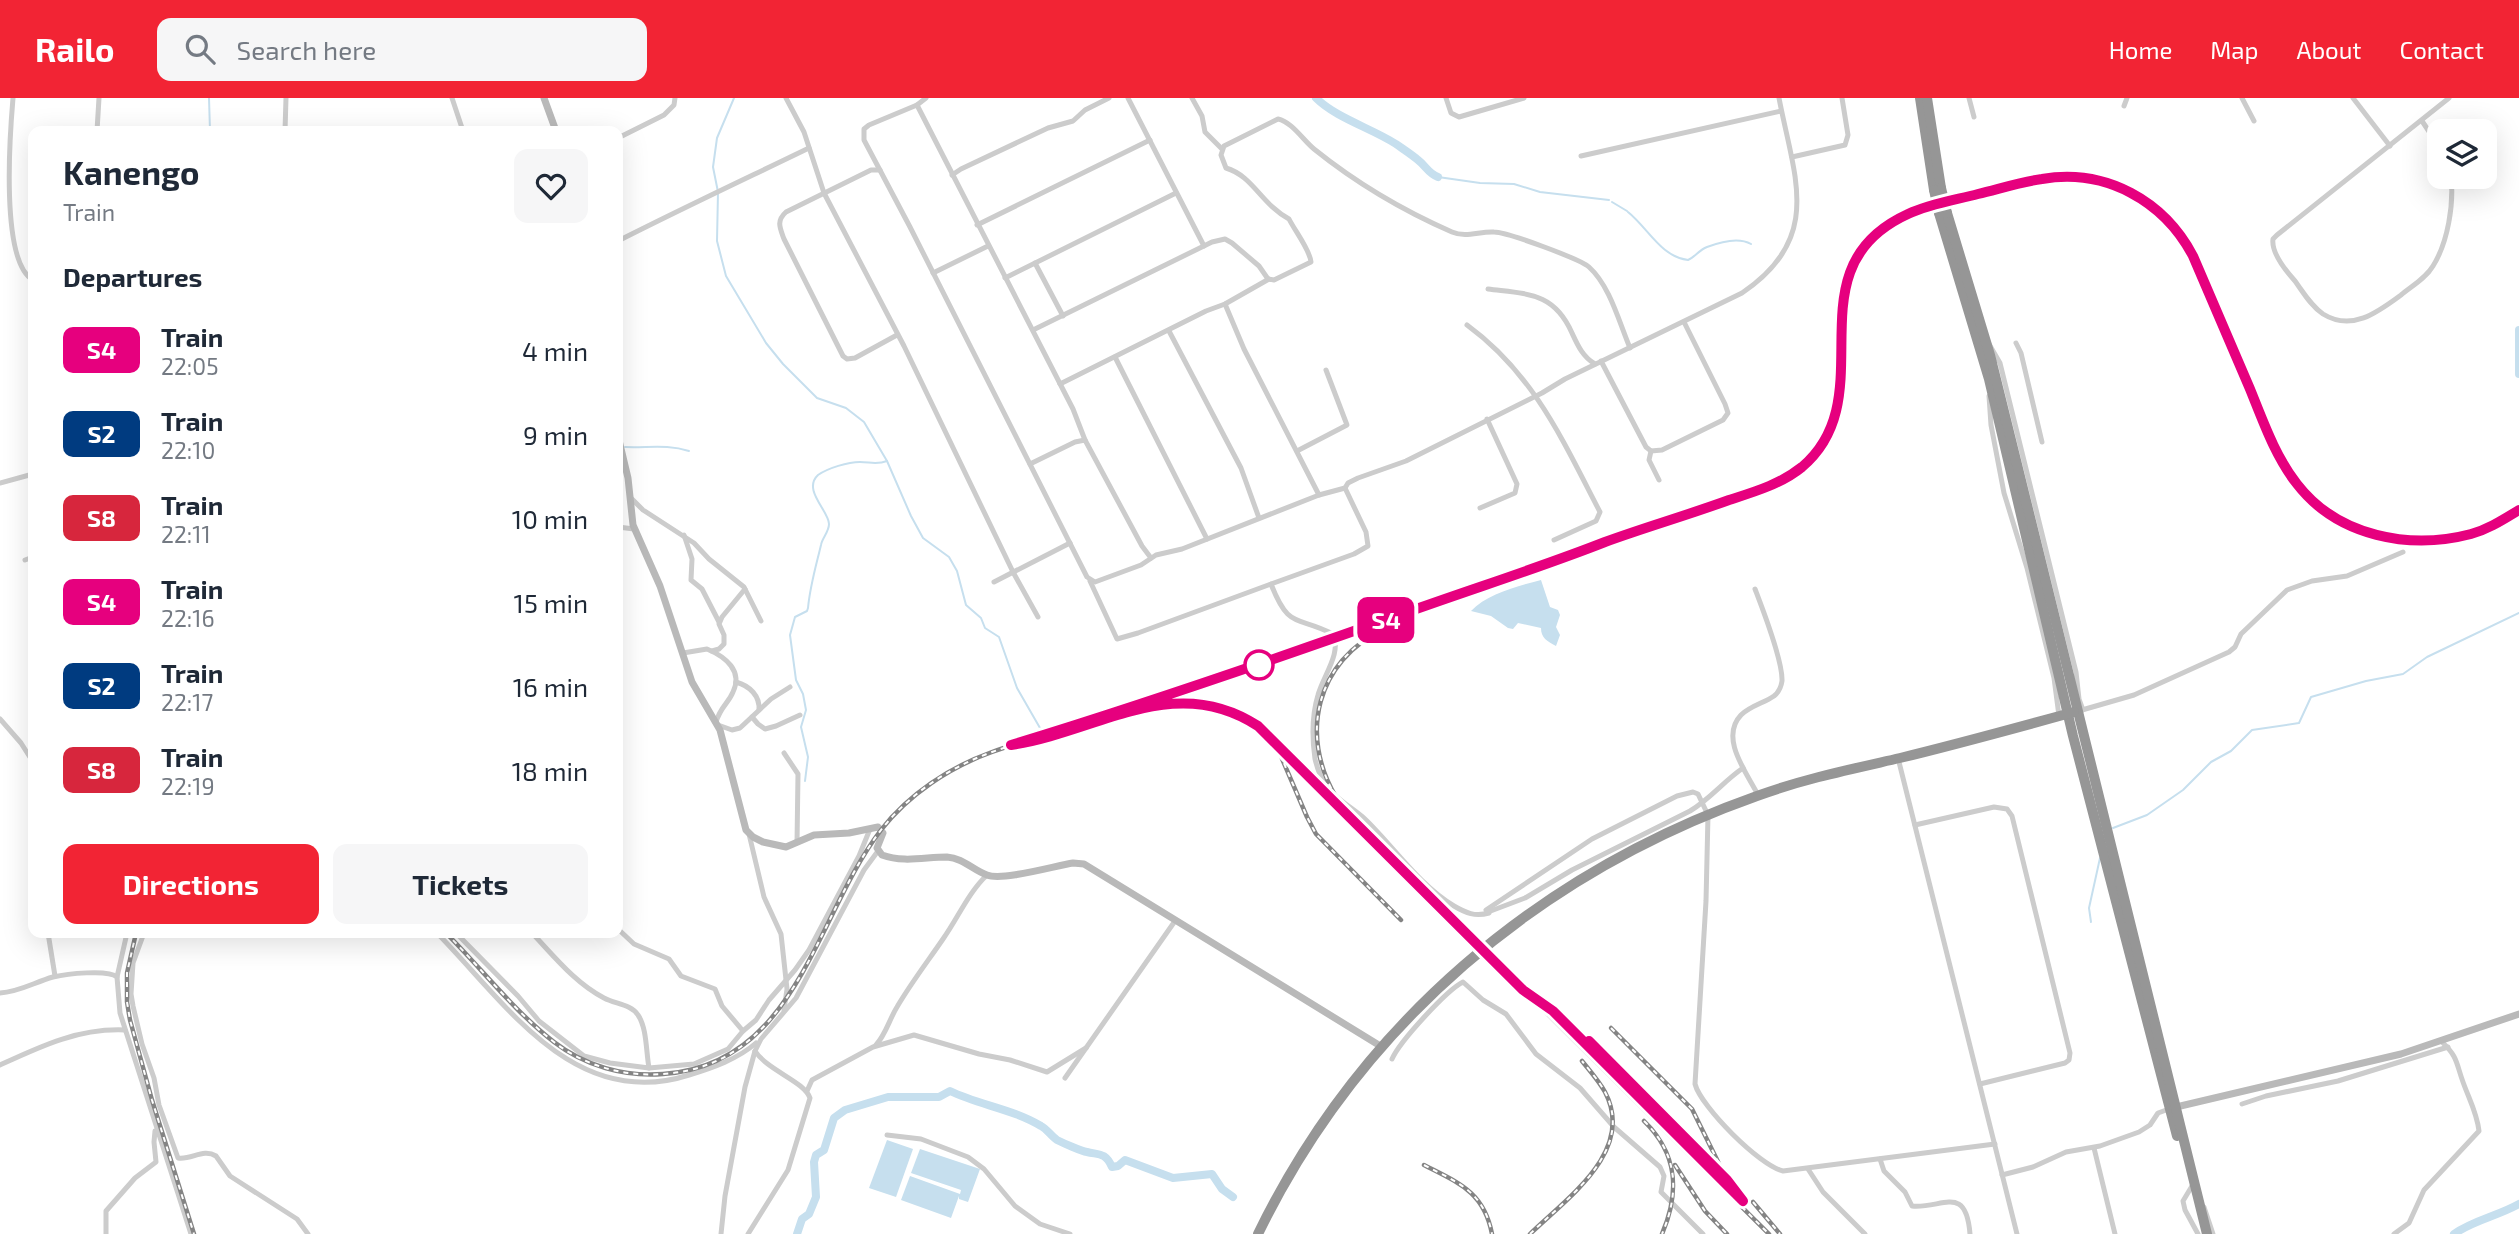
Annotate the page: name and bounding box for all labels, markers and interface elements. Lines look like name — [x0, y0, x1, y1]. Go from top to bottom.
search box — [157, 18, 647, 81]
text: Railo — [35, 29, 115, 69]
icon: search — [181, 30, 219, 68]
text: Search here — [237, 34, 376, 65]
text: Home — [2109, 35, 2172, 64]
text: Map — [2210, 35, 2258, 64]
text: About — [2296, 35, 2362, 64]
text: Contact — [2400, 35, 2484, 64]
map controls — [2427, 119, 2497, 189]
button: layers — [2427, 119, 2497, 189]
button: heart — [514, 149, 588, 223]
text: Kanengo — [63, 152, 199, 192]
text: Train — [63, 198, 115, 226]
text: Departures — [63, 261, 202, 292]
text: Train — [161, 321, 223, 352]
text: S4 — [87, 335, 116, 364]
text: 4 min — [522, 335, 588, 366]
text: 22:05 — [161, 352, 218, 380]
text: Train — [161, 405, 223, 436]
text: S2 — [87, 419, 116, 448]
text: 9 min — [523, 419, 588, 450]
text: 22:10 — [161, 436, 215, 464]
text: Train — [161, 489, 223, 520]
text: S8 — [87, 503, 116, 532]
text: 10 min — [512, 503, 588, 534]
text: 22:11 — [161, 520, 211, 548]
text: Train — [161, 573, 223, 604]
text: S4 — [87, 587, 116, 616]
text: 15 min — [514, 587, 588, 618]
line badge: S4 — [1354, 597, 1418, 643]
text: 22:16 — [161, 604, 215, 632]
text: S4 — [1371, 605, 1401, 634]
unlabelled marker — [1244, 650, 1274, 680]
text: Train — [161, 657, 223, 688]
text: S2 — [87, 671, 116, 700]
text: 16 min — [513, 671, 588, 702]
text: 22:17 — [161, 688, 213, 716]
text: Train — [161, 741, 223, 772]
text: S8 — [87, 755, 116, 784]
text: 18 min — [512, 755, 588, 786]
text: 22:19 — [161, 772, 215, 800]
button: Directions — [63, 844, 319, 924]
button: Tickets — [333, 844, 588, 924]

